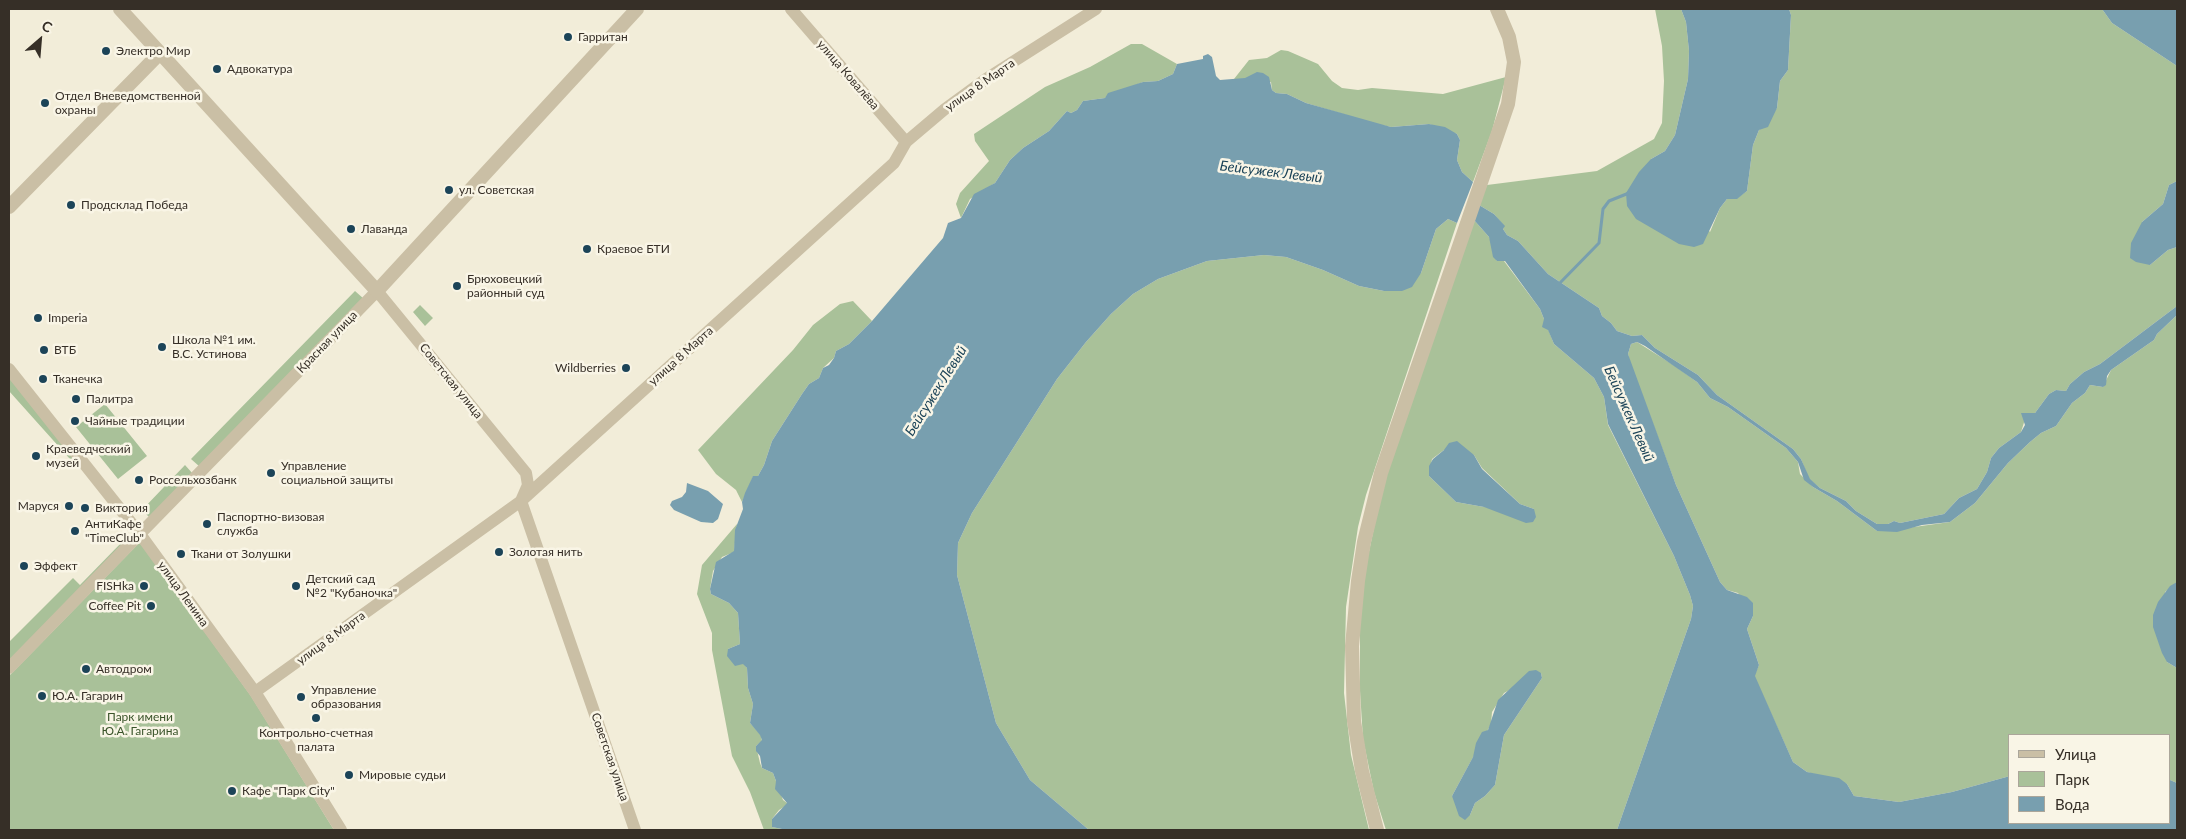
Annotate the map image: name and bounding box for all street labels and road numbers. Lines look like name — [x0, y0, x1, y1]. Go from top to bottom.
street label: улица Ковалёва — [814, 37, 882, 113]
street label: улица 8 Марта — [943, 56, 1017, 114]
street label: Красная улица — [294, 308, 360, 376]
street label: улица 8 Марта — [646, 323, 716, 389]
street label: Советская улица — [416, 341, 486, 421]
street label: улица Ленина — [155, 559, 211, 629]
street label: улица 8 Марта — [294, 608, 368, 668]
street label: Советская улица — [588, 711, 632, 803]

